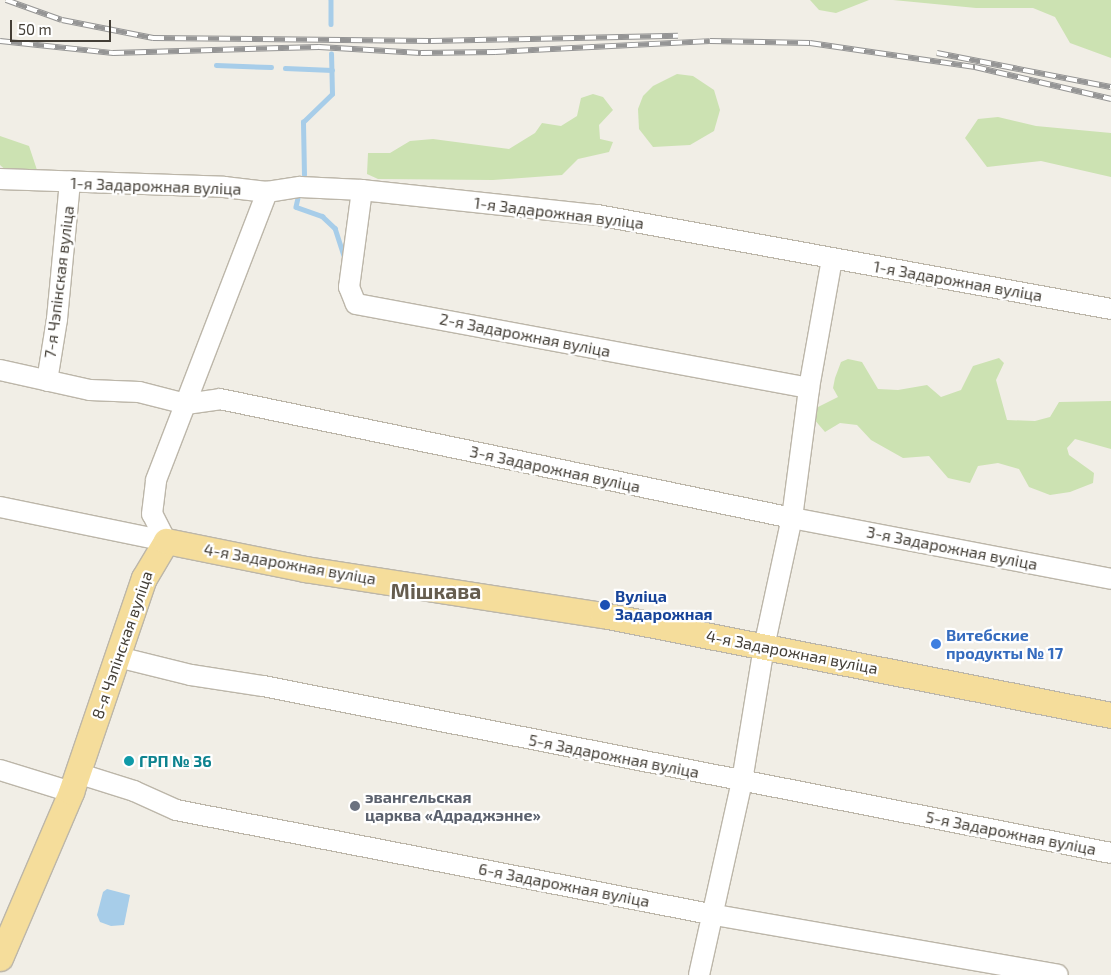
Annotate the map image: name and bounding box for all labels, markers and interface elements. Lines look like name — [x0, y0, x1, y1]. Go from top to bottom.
scale bar — [12, 10, 114, 42]
text: 50 m — [18, 20, 52, 38]
street label: 1-я Задарожная вуліца — [70, 173, 242, 199]
street label: 1-я Задарожная вуліца — [473, 193, 645, 233]
street label: 7-я Чэпінская вуліца — [40, 205, 78, 359]
street label: 1-я Задарожная вуліца — [872, 257, 1044, 305]
street label: 2-я Задарожная вуліца — [438, 309, 612, 361]
street label: 3-я Задарожная вуліца — [468, 442, 642, 496]
street label: 3-я Задарожная вуліца — [865, 522, 1039, 574]
street label: 4-я Задарожная вуліца — [202, 539, 378, 589]
street label: 8-я Чэпінская вуліца — [88, 568, 156, 722]
district label: Мішкава — [391, 578, 481, 604]
place label: Вуліца Задарожная — [615, 586, 713, 624]
marker: Вуліца Задарожная — [599, 599, 611, 611]
place label: Витебские продукты № 17 — [946, 625, 1063, 663]
street label: 4-я Задарожная вуліца — [704, 626, 880, 678]
marker: Витебские продукты № 17 — [930, 638, 942, 650]
street label: 5-я Задарожная вуліца — [527, 730, 701, 782]
place label: ГРП № 36 — [139, 751, 212, 771]
marker: ГРП № 36 — [123, 755, 135, 767]
place label: эвангельская царква «Адраджэнне» — [365, 787, 541, 825]
marker: эвангельская царква «Адраджэнне» — [349, 800, 361, 812]
street label: 5-я Задарожная вуліца — [924, 807, 1098, 859]
street label: 6-я Задарожная вуліца — [477, 859, 651, 911]

